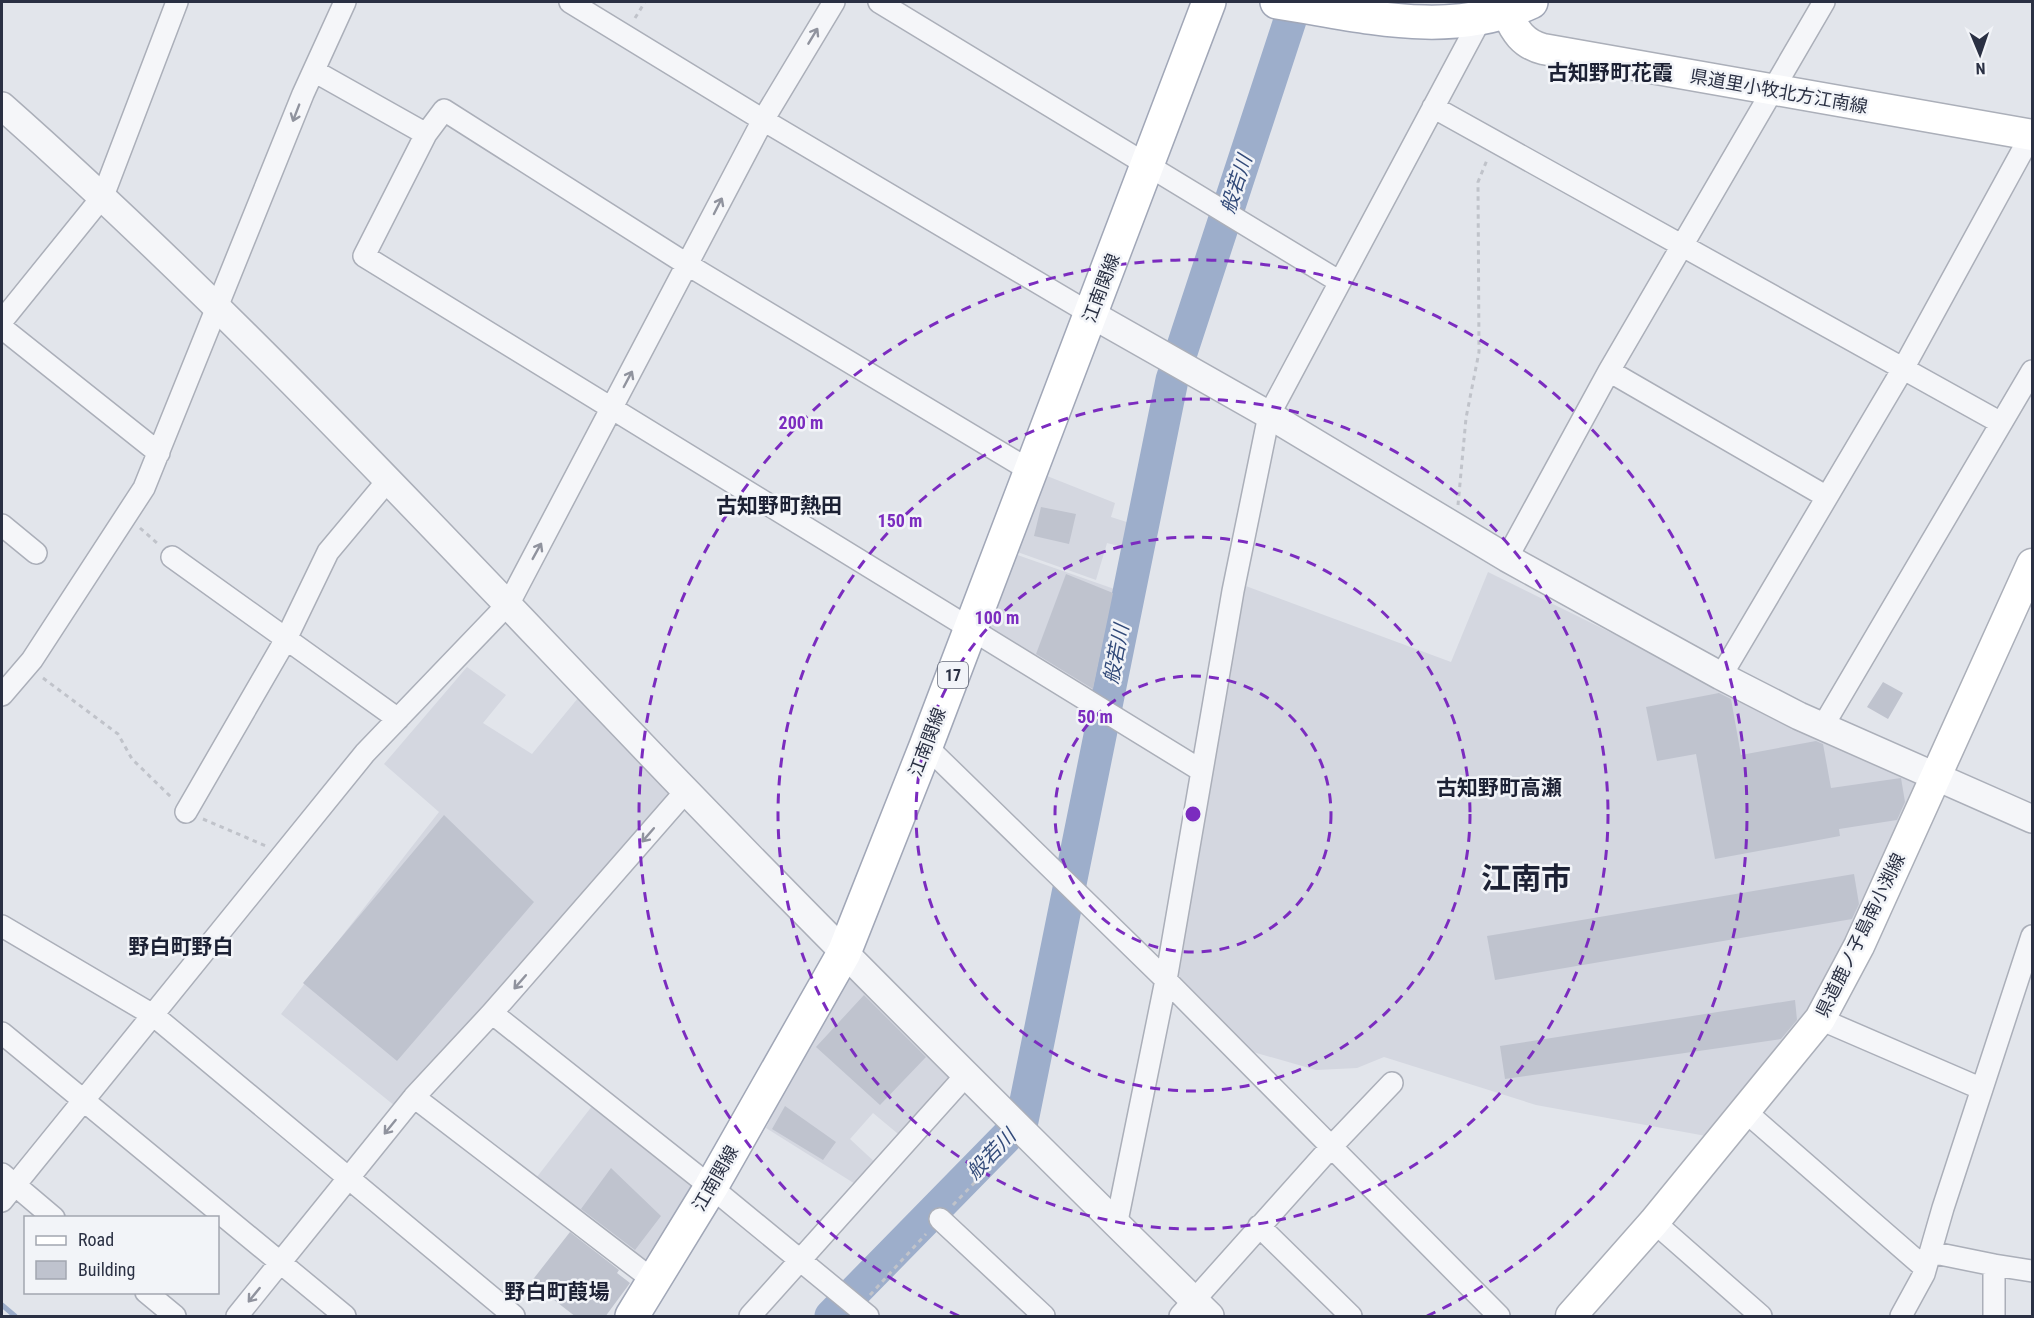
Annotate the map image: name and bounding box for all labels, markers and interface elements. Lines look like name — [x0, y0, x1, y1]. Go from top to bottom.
north arrow — [1950, 24, 2010, 84]
one-way arrow — [808, 28, 820, 45]
text: N — [1975, 59, 1986, 78]
district label: 古知野町花霞 — [1547, 61, 1673, 85]
street label: 県道里小牧北方江南線 — [1689, 65, 1869, 117]
one-way arrow — [290, 103, 301, 121]
water label: 般若川 — [1215, 150, 1257, 216]
one-way arrow — [713, 198, 725, 216]
street label: 江南関線 — [1078, 251, 1124, 325]
one-way arrow — [623, 371, 634, 389]
text: 200 m — [779, 412, 823, 433]
district label: 古知野町熱田 — [716, 494, 842, 518]
text: 150 m — [878, 510, 922, 531]
one-way arrow — [531, 543, 543, 560]
text: 100 m — [975, 607, 1019, 628]
water label: 般若川 — [1098, 620, 1134, 686]
road number: 17 — [938, 662, 968, 688]
street label: 江南関線 — [904, 705, 950, 779]
text: 50 m — [1077, 706, 1113, 727]
district label: 古知野町高瀬 — [1436, 776, 1562, 800]
centre of rings — [1183, 804, 1203, 824]
one-way arrow — [641, 827, 655, 842]
street label: 県道鹿ノ子島南小渕線 — [1811, 850, 1909, 1020]
district label: 江南市 — [1481, 861, 1571, 896]
district label: 野白町野白 — [129, 935, 234, 959]
one-way arrow — [513, 974, 527, 989]
one-way arrow — [384, 1119, 397, 1135]
water label: 般若川 — [962, 1123, 1022, 1184]
street label: 江南関線 — [688, 1142, 742, 1214]
legend — [24, 1216, 219, 1294]
text: Road — [78, 1229, 114, 1250]
text: Building — [78, 1259, 135, 1280]
district label: 野白町葭場 — [505, 1280, 610, 1304]
one-way arrow — [247, 1287, 261, 1302]

